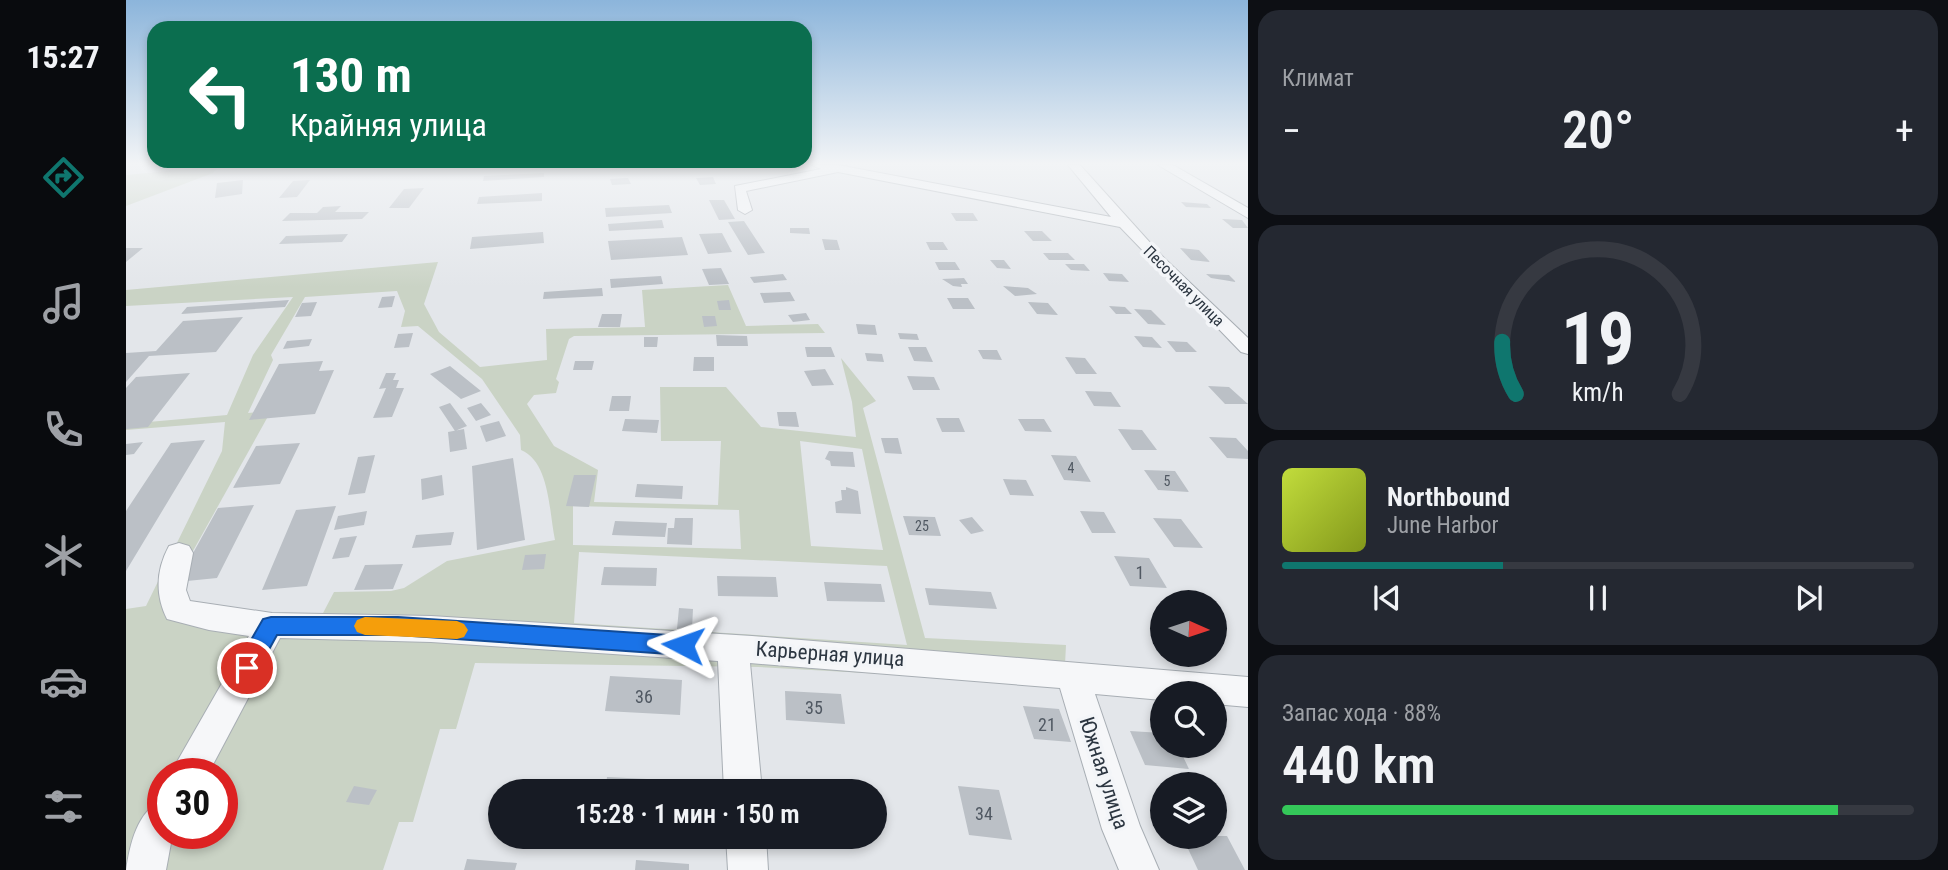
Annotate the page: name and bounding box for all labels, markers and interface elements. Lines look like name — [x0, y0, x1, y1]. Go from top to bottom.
text: 15:27 — [26, 38, 100, 76]
text: 130 m — [290, 47, 412, 104]
icon: left — [175, 49, 266, 140]
text: Климат — [1282, 65, 1354, 92]
text: 20° — [1562, 100, 1634, 161]
text: Крайняя улица — [290, 106, 487, 144]
text: − — [1282, 109, 1301, 153]
text: + — [1895, 109, 1914, 153]
icon: directions — [39, 153, 88, 202]
street label: Песочная улица — [1140, 242, 1228, 330]
icon: music — [39, 279, 88, 328]
text: 19 — [1561, 296, 1635, 382]
text: km/h — [1572, 377, 1624, 406]
icon: phone — [39, 405, 88, 454]
house number: 4 — [1068, 460, 1075, 476]
house number: 5 — [1164, 473, 1171, 489]
text: Northbound — [1387, 482, 1510, 512]
text: June Harbor — [1387, 512, 1499, 539]
house number: 25 — [915, 518, 929, 534]
icon: climate — [39, 531, 88, 580]
house number: 1 — [1136, 562, 1144, 583]
icon: previous — [1368, 579, 1406, 617]
icon: pause — [1579, 579, 1617, 617]
icon: next — [1790, 579, 1828, 617]
north arrow — [1150, 590, 1227, 667]
map controls — [1150, 590, 1227, 849]
position arrow — [646, 608, 720, 682]
street label: Карьерная улица — [755, 637, 905, 671]
pin — [217, 638, 277, 698]
icon: arrive — [228, 649, 266, 687]
icon: car — [39, 657, 88, 706]
button: search — [1150, 681, 1227, 758]
house number: 36 — [635, 686, 653, 707]
house number: 35 — [805, 697, 823, 718]
text: Запас хода · 88% — [1282, 700, 1441, 727]
house number: 21 — [1038, 714, 1056, 735]
street label: Южная улица — [1075, 714, 1133, 832]
text: 440 km — [1282, 735, 1436, 796]
speed limit sign: 30 — [147, 758, 238, 849]
button: layers — [1150, 772, 1227, 849]
icon: filters — [39, 782, 88, 831]
text: 15:28 · 1 мин · 150 m — [575, 799, 800, 829]
house number: 34 — [975, 803, 993, 824]

